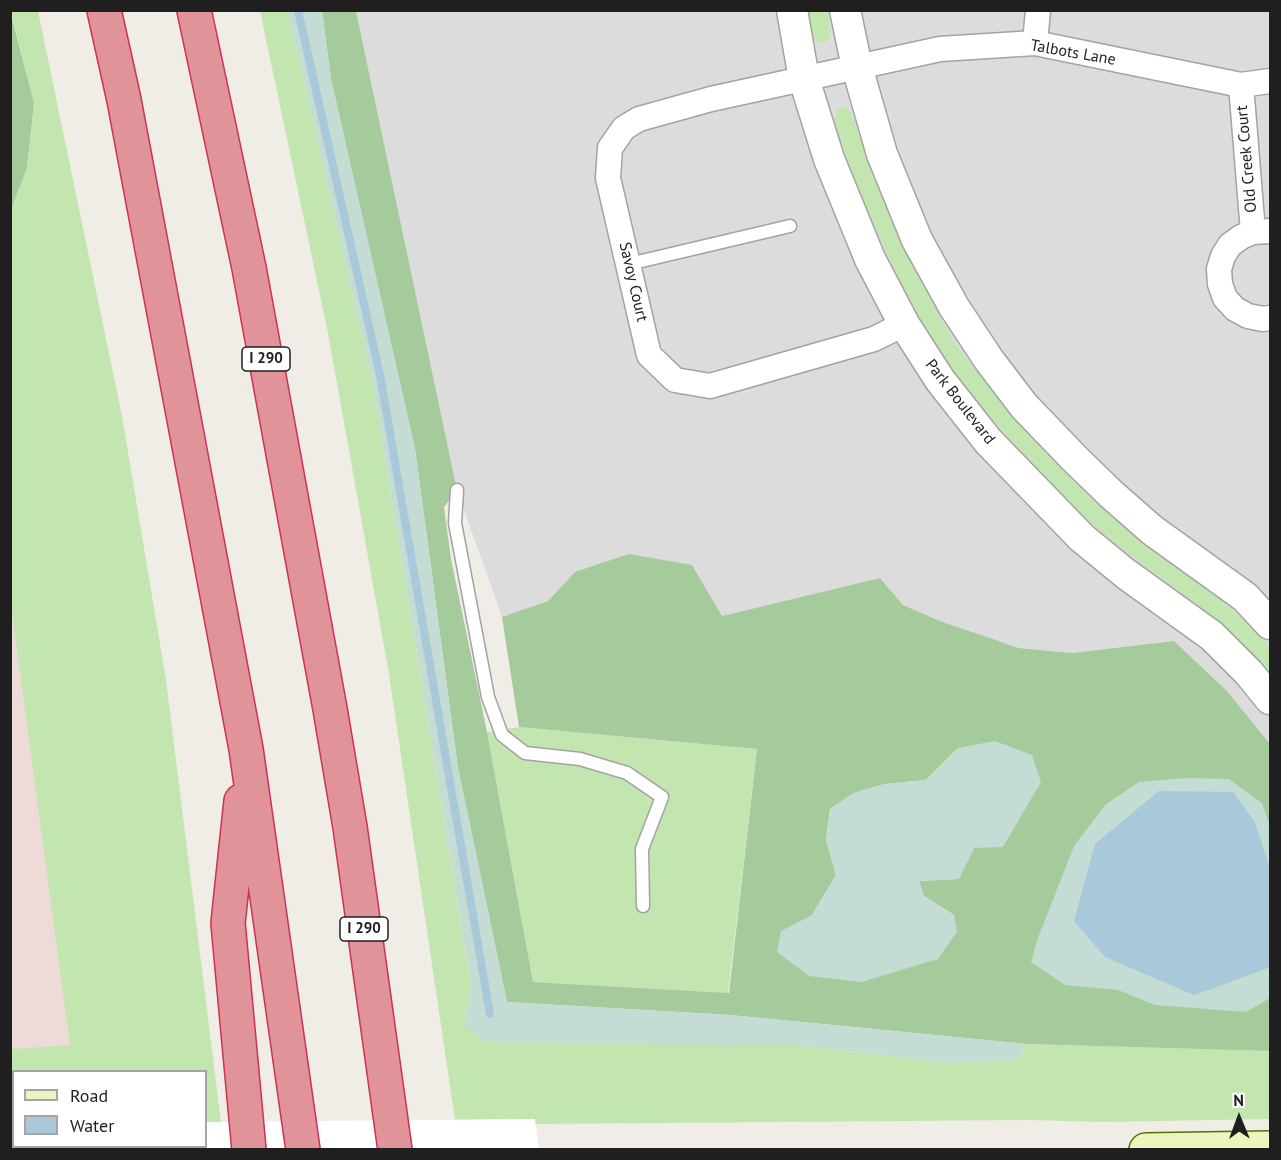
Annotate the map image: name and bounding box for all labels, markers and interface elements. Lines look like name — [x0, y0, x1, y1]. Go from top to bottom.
street label: Talbots Lane — [1029, 36, 1117, 70]
street label: Old Creek Court — [1233, 104, 1261, 214]
street label: Savoy Court — [615, 240, 651, 324]
road number: I 290 — [242, 347, 290, 371]
street label: Park Boulevard — [921, 356, 999, 448]
road number: I 290 — [340, 917, 388, 941]
legend — [12, 1070, 207, 1148]
text: Road — [70, 1084, 108, 1107]
north arrow — [1209, 1088, 1269, 1148]
text: N — [1233, 1090, 1244, 1110]
text: Water — [70, 1114, 114, 1137]

